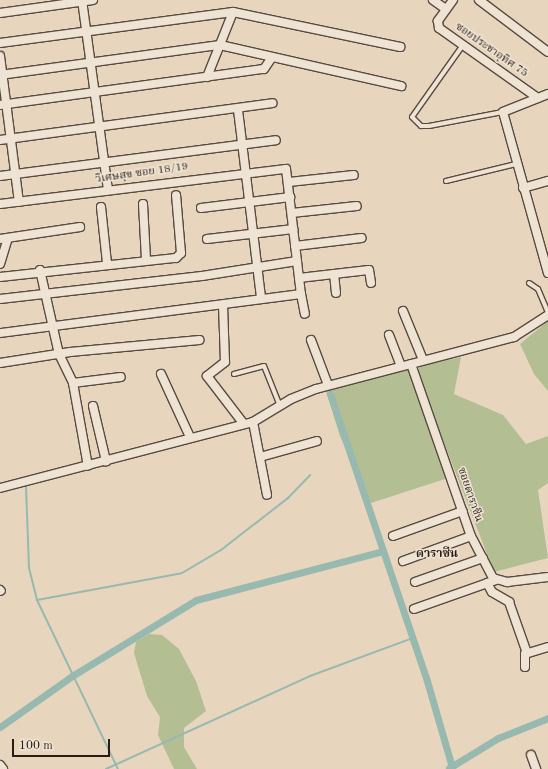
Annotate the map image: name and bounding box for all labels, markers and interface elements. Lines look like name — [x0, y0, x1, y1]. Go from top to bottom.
street label: ซอยประชาอุทิศ 75 — [452, 21, 530, 81]
street label: วิเศษสุข ซอย 18/19 — [95, 161, 189, 187]
street label: ซอยดาราซีน — [453, 466, 485, 524]
district label: ดาราซีน — [416, 548, 458, 562]
scale bar — [14, 731, 112, 757]
text: 100 m — [19, 740, 53, 752]

